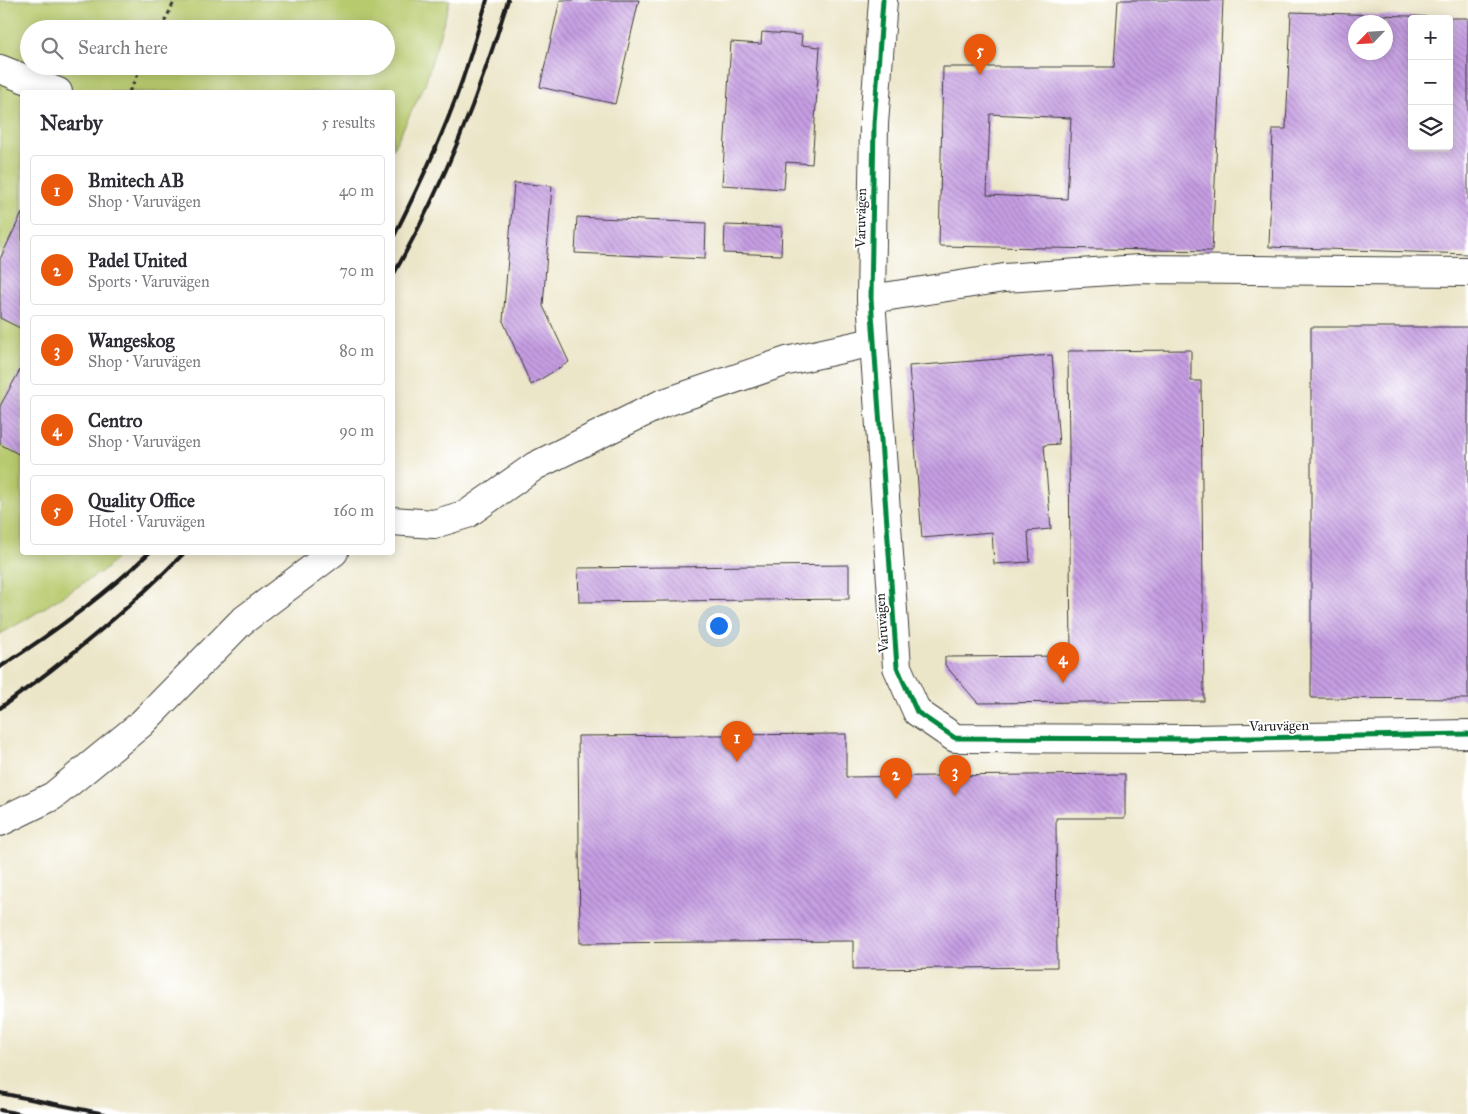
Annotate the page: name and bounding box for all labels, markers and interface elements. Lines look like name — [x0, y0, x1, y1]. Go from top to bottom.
north arrow — [1348, 15, 1393, 60]
map controls — [1408, 15, 1453, 150]
button: + — [1408, 15, 1453, 60]
search box — [20, 20, 395, 75]
icon: search — [38, 34, 66, 62]
pin: 5 — [964, 34, 996, 75]
text: Search here — [78, 36, 168, 59]
button: − — [1408, 60, 1453, 105]
button: layers — [1408, 105, 1453, 150]
text: Nearby — [40, 110, 103, 136]
text: 5 results — [321, 113, 375, 132]
text: Bmitech AB — [88, 169, 184, 192]
text: 1 — [54, 181, 60, 200]
text: 40 m — [339, 181, 374, 200]
street label: Varuvägen — [852, 188, 870, 249]
text: Shop · Varuvägen — [88, 192, 201, 211]
text: Padel United — [88, 249, 187, 272]
text: 2 — [53, 261, 61, 280]
text: 70 m — [339, 261, 374, 280]
text: Sports · Varuvägen — [88, 272, 210, 291]
text: Wangeskog — [88, 329, 174, 352]
text: 3 — [54, 341, 60, 360]
text: 80 m — [339, 341, 374, 360]
text: Shop · Varuvägen — [88, 352, 201, 371]
text: Centro — [88, 409, 143, 432]
text: 4 — [53, 421, 61, 440]
text: 90 m — [339, 421, 374, 440]
text: Shop · Varuvägen — [88, 432, 201, 451]
text: Quality Office — [88, 489, 195, 512]
text: 5 — [53, 501, 61, 520]
text: 160 m — [333, 501, 374, 520]
text: Hotel · Varuvägen — [88, 512, 205, 531]
street label: Varuvägen — [871, 592, 893, 654]
your location — [706, 613, 732, 639]
pin: 4 — [1047, 642, 1079, 683]
street label: Varuvägen — [1248, 717, 1309, 735]
pin: 1 — [721, 721, 753, 762]
pin: 3 — [939, 755, 971, 796]
pin: 2 — [880, 758, 912, 799]

